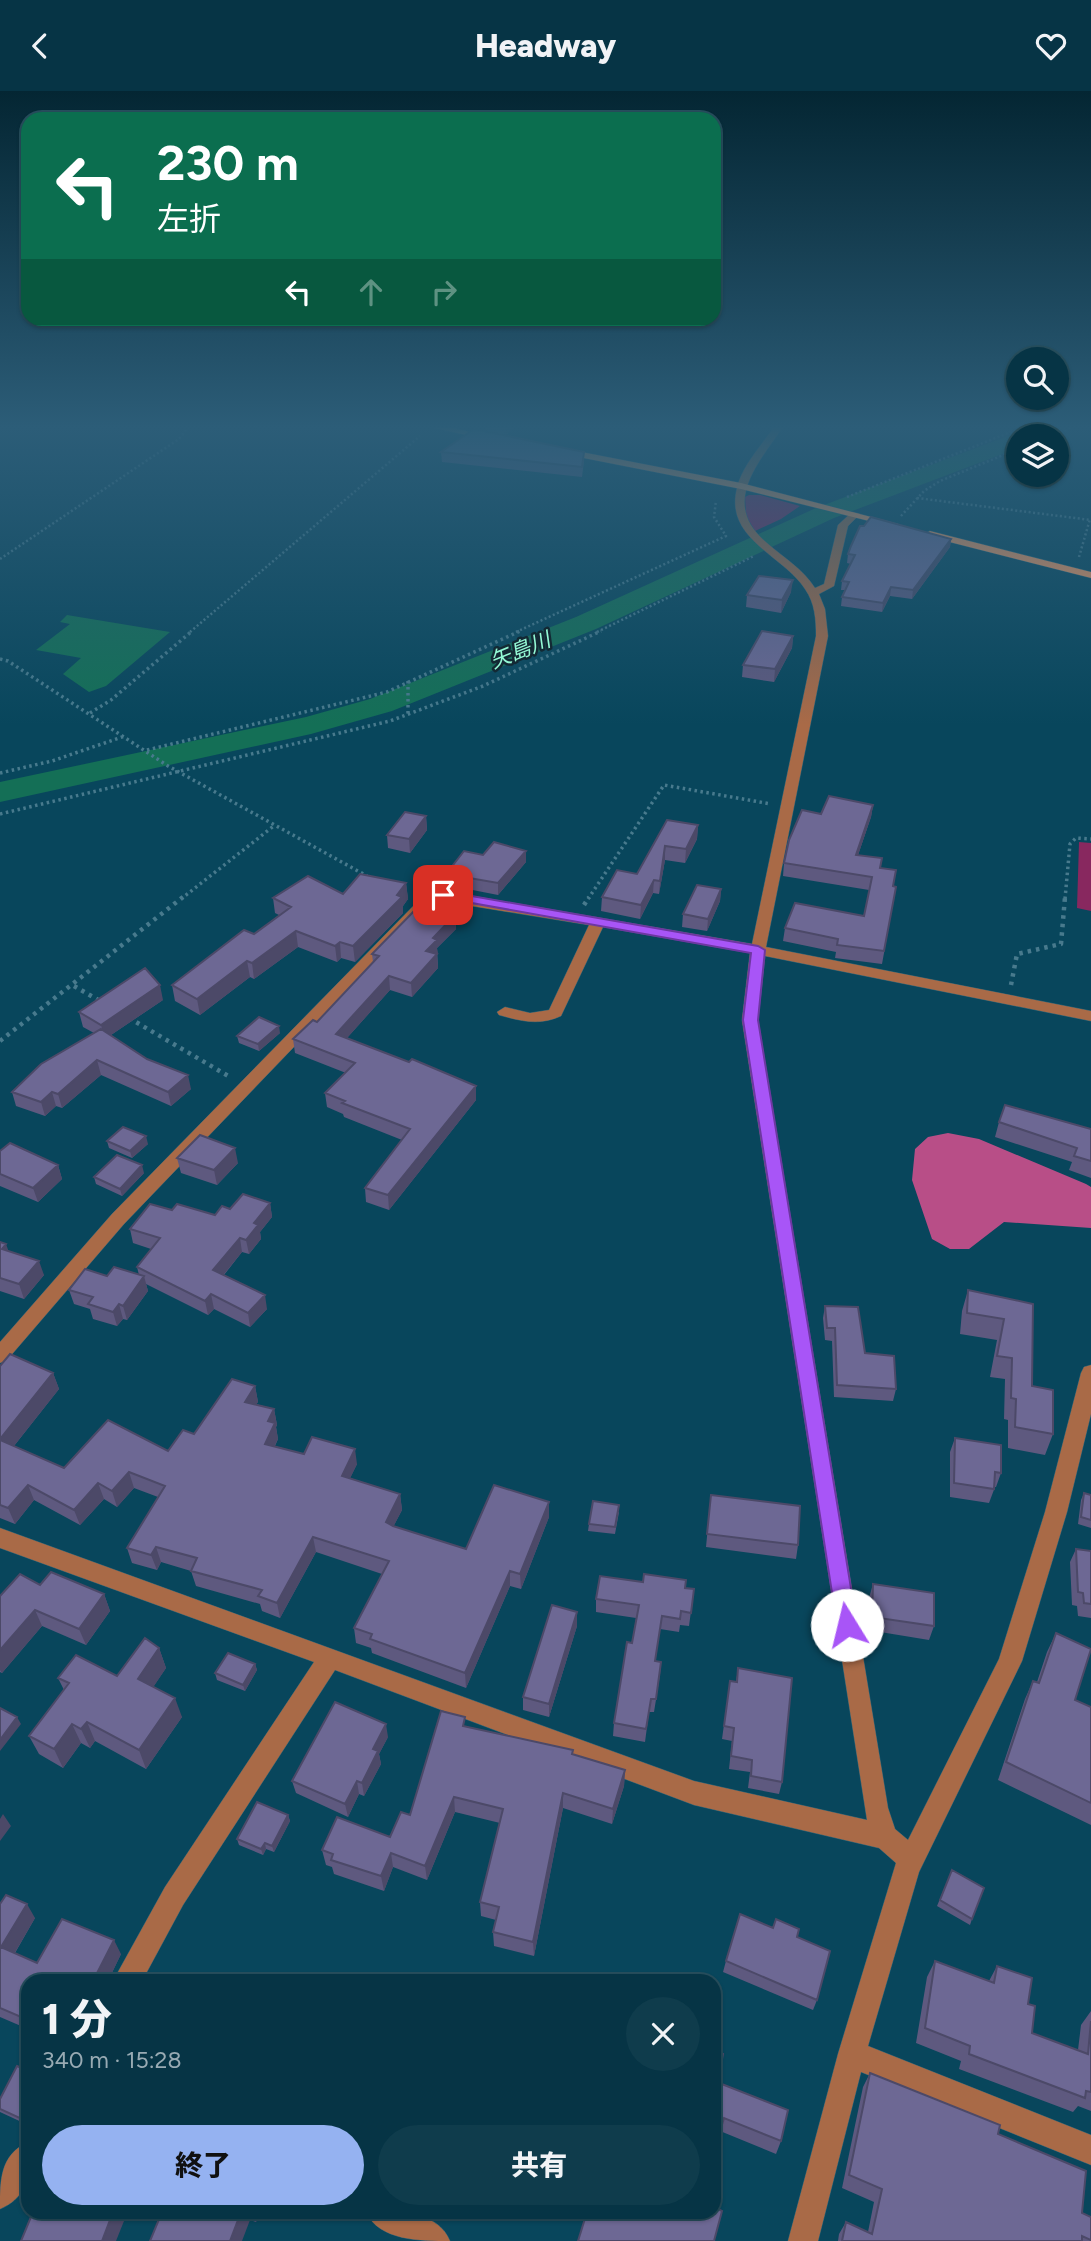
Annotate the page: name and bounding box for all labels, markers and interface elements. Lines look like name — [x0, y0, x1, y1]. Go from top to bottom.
icon: back — [21, 27, 59, 65]
text: Headway — [475, 27, 616, 65]
icon: heart — [1032, 27, 1070, 65]
text: 230 m — [157, 133, 299, 192]
icon: left — [42, 140, 133, 231]
text: 左折 — [157, 200, 221, 238]
icon: left — [279, 273, 317, 311]
icon: ahead — [352, 273, 390, 311]
icon: right — [425, 273, 463, 311]
map controls — [1006, 347, 1069, 487]
button: search — [1006, 347, 1069, 410]
button: layers — [1006, 424, 1069, 487]
water label: 矢島川 — [486, 626, 556, 673]
pin — [413, 865, 473, 925]
icon: arrive — [424, 876, 462, 914]
position arrow — [810, 1588, 884, 1662]
text: 1 分 — [42, 1994, 112, 2045]
button: close — [626, 1997, 700, 2071]
text: 340 m · 15:28 — [42, 2046, 182, 2074]
button: 終了 — [42, 2125, 364, 2205]
button: 共有 — [378, 2125, 700, 2205]

